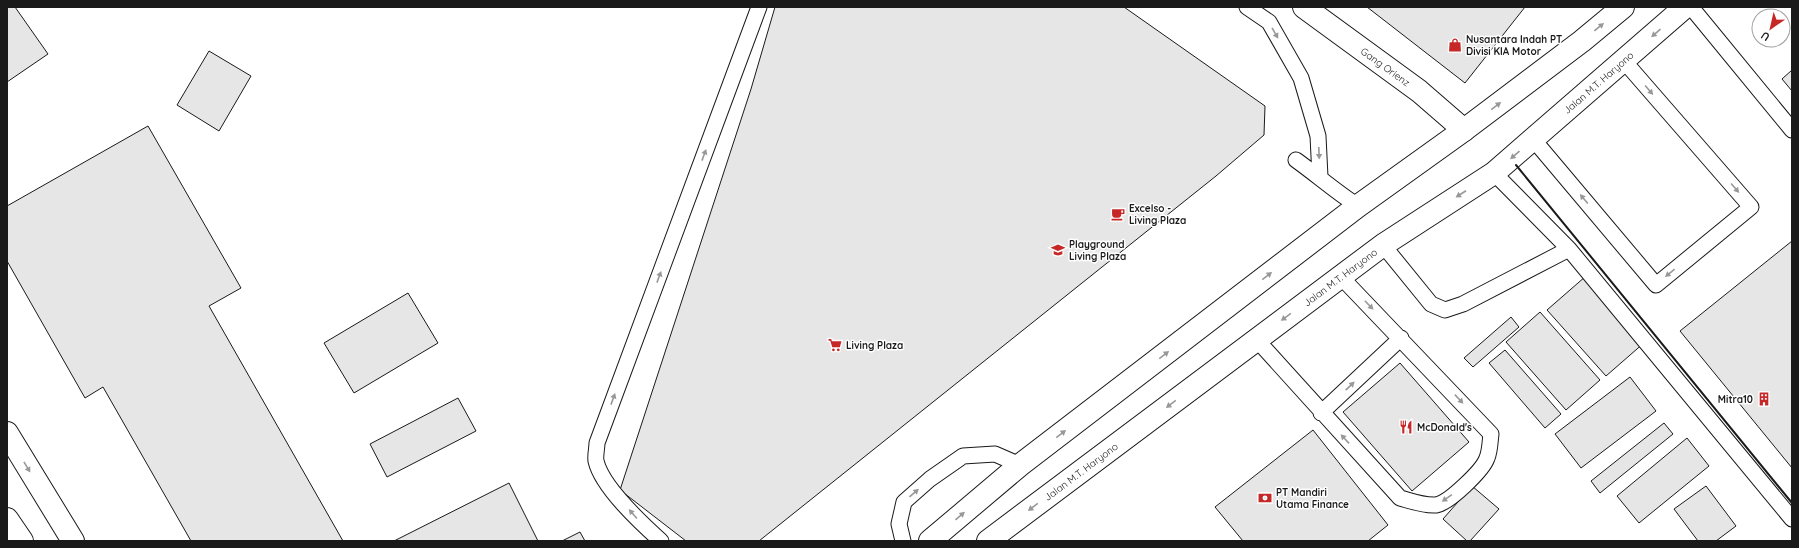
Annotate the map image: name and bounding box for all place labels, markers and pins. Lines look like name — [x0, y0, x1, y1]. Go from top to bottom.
place label: Nusantara Indah PT Divisi KIA Motor — [1466, 33, 1562, 58]
shop icon: Nusantara Indah PT Divisi KIA Motor — [1447, 37, 1463, 53]
place label: Excelso - Living Plaza — [1129, 202, 1186, 227]
cafe icon: Excelso - Living Plaza — [1110, 206, 1126, 222]
place label: Playground Living Plaza — [1069, 238, 1126, 263]
school or university icon: Playground Living Plaza — [1050, 242, 1066, 258]
supermarket icon: Living Plaza — [827, 337, 843, 353]
place label: Living Plaza — [846, 339, 903, 352]
building icon: Mitra10 — [1756, 391, 1772, 407]
place label: Mitra10 — [1718, 393, 1753, 406]
restaurant icon: McDonald's — [1398, 419, 1414, 435]
place label: McDonald's — [1417, 421, 1472, 434]
place label: PT Mandiri Utama Finance — [1276, 486, 1349, 511]
bank icon: PT Mandiri Utama Finance — [1257, 490, 1273, 506]

